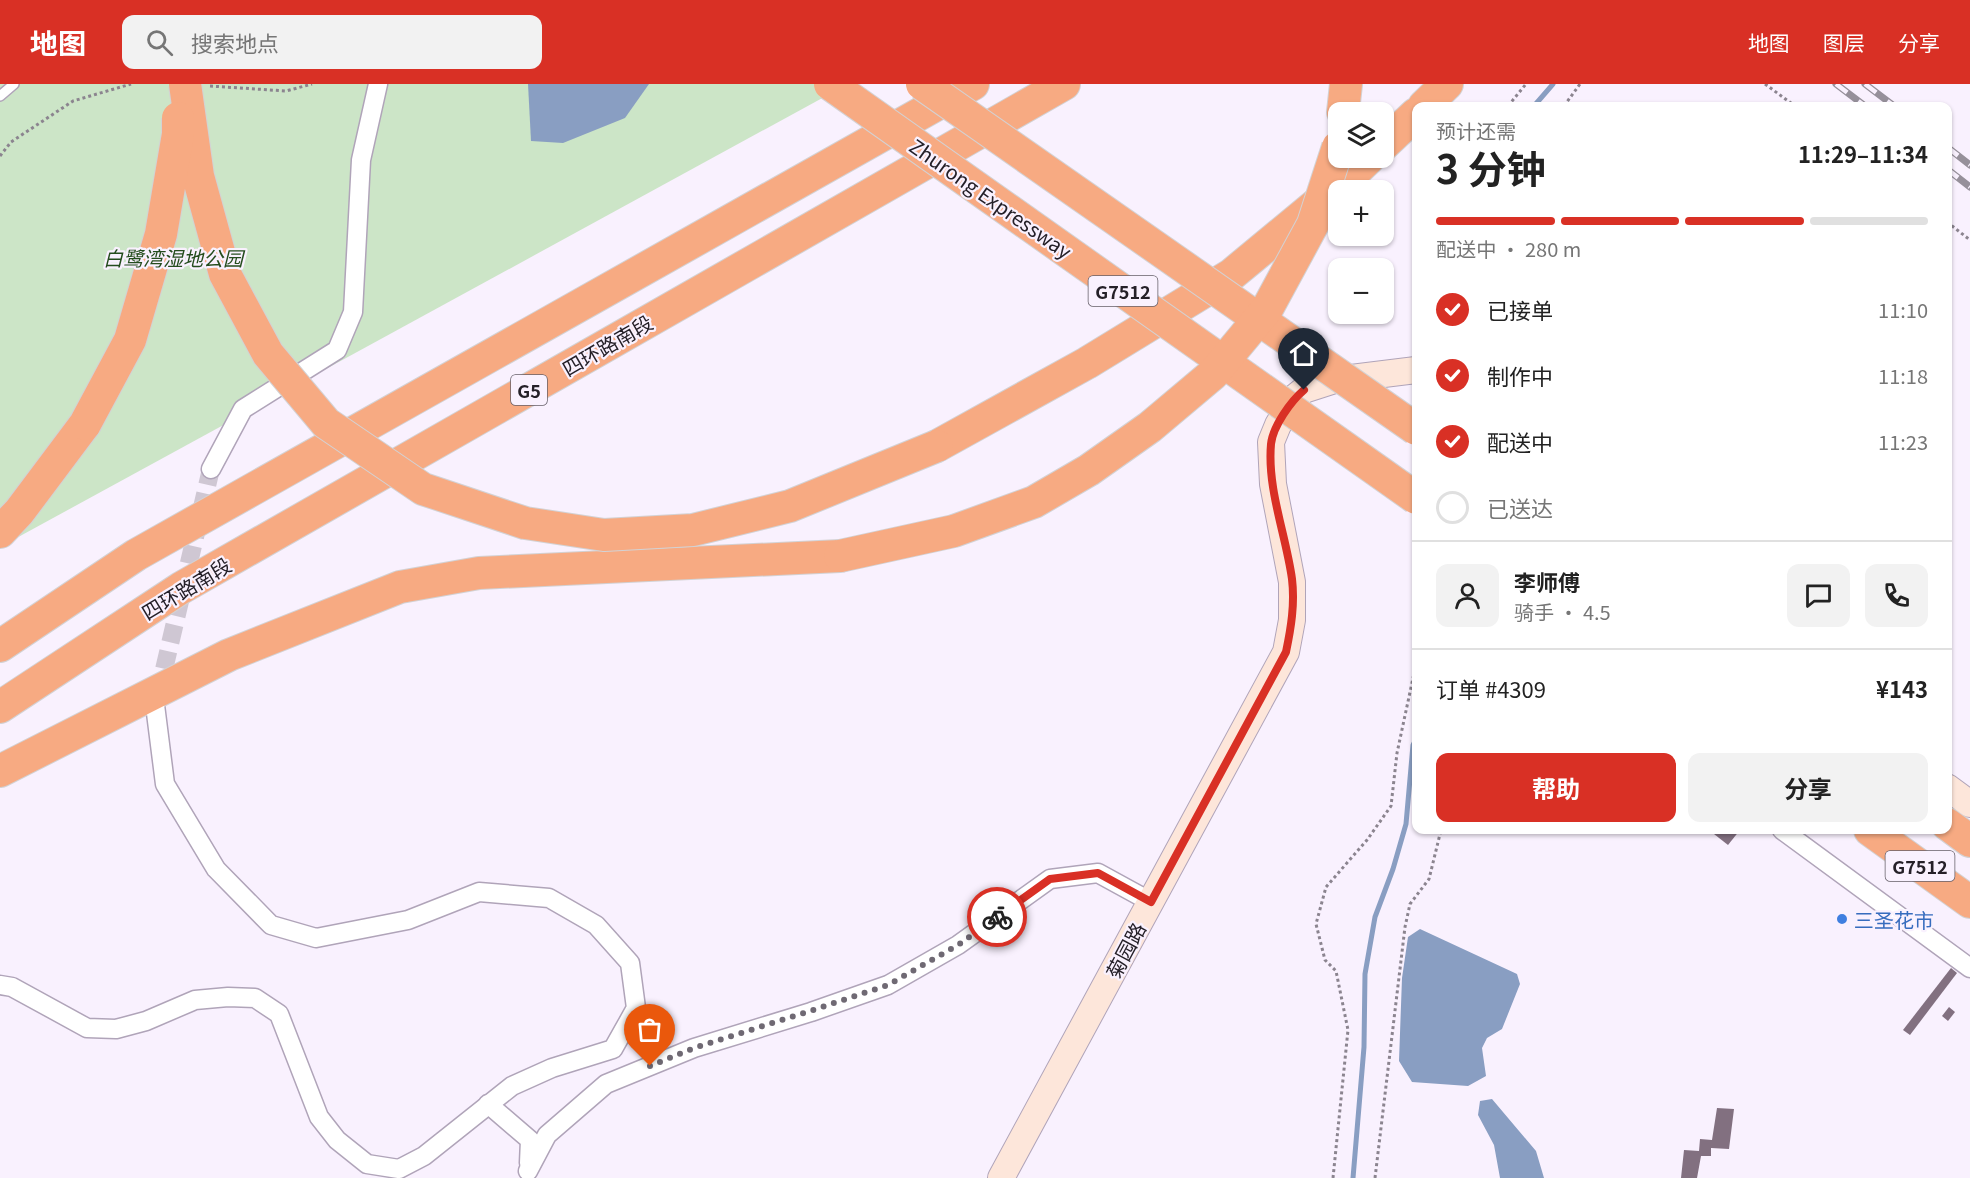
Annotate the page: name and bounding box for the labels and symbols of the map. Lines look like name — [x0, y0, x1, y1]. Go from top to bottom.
street label: Zhurong Expressway — [904, 131, 1078, 265]
park label: 白鹭湾湿地公园 — [103, 243, 246, 272]
road number: G7512 — [1088, 276, 1158, 306]
street label: 四环路南段 — [556, 307, 658, 383]
pin — [1278, 328, 1329, 390]
road number: G5 — [511, 375, 547, 405]
street label: 四环路南段 — [136, 550, 236, 626]
road number: G7512 — [1886, 851, 1954, 881]
courier — [967, 887, 1027, 947]
place label: 三圣花市 — [1854, 905, 1934, 934]
marker: 三圣花市 — [1835, 912, 1849, 926]
street label: 菊园路 — [1098, 917, 1152, 983]
pin — [624, 1004, 675, 1066]

